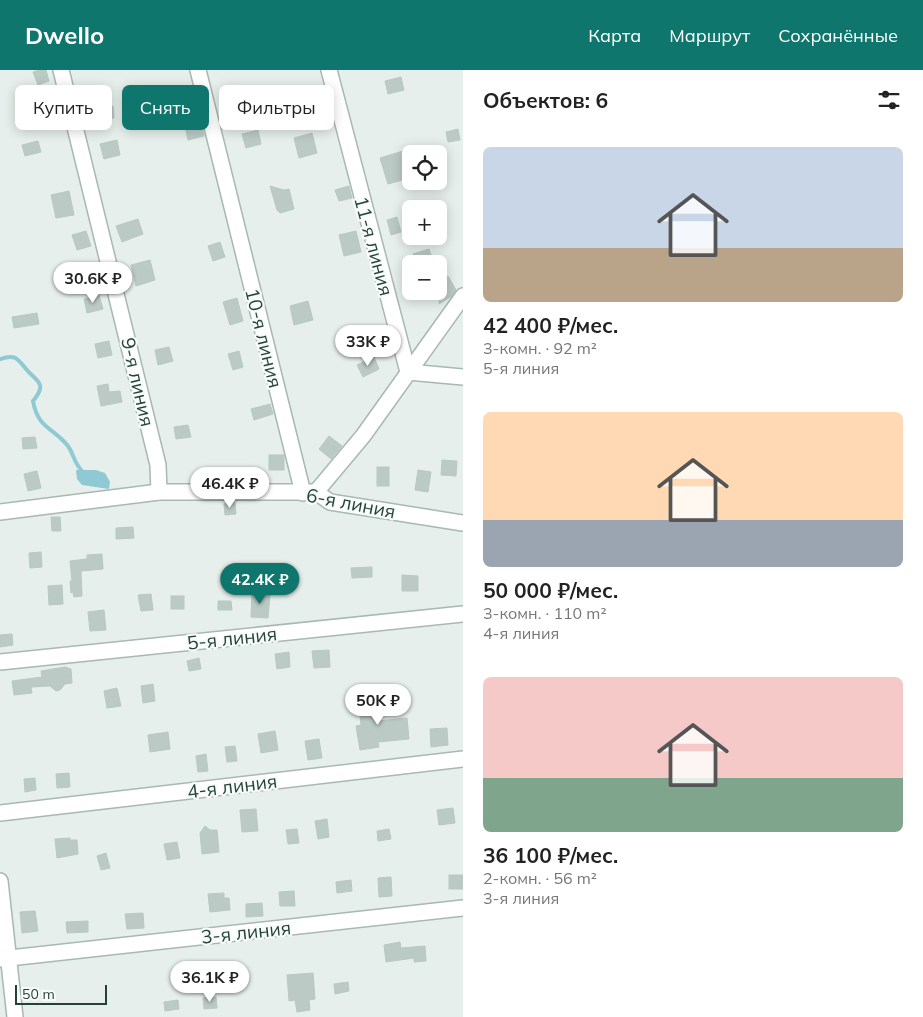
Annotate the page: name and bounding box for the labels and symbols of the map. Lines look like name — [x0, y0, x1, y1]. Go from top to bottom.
street label: 11-я линия — [349, 194, 399, 298]
pin: 30.6K ₽ — [47, 262, 139, 304]
street label: 10-я линия — [240, 286, 288, 390]
pin: 33K ₽ — [333, 324, 403, 367]
street label: 9-я линия — [116, 335, 160, 429]
pin: 46.4K ₽ — [184, 466, 276, 509]
street label: 6-я линия — [304, 483, 398, 523]
pin: 42.4K ₽ — [214, 562, 306, 605]
street label: 5-я линия — [186, 621, 278, 655]
pin: 50K ₽ — [343, 684, 413, 726]
street label: 4-я линия — [186, 769, 278, 803]
street label: 3-я линия — [200, 915, 292, 949]
pin: 36.1K ₽ — [164, 960, 256, 1003]
scale bar — [15, 982, 108, 1005]

